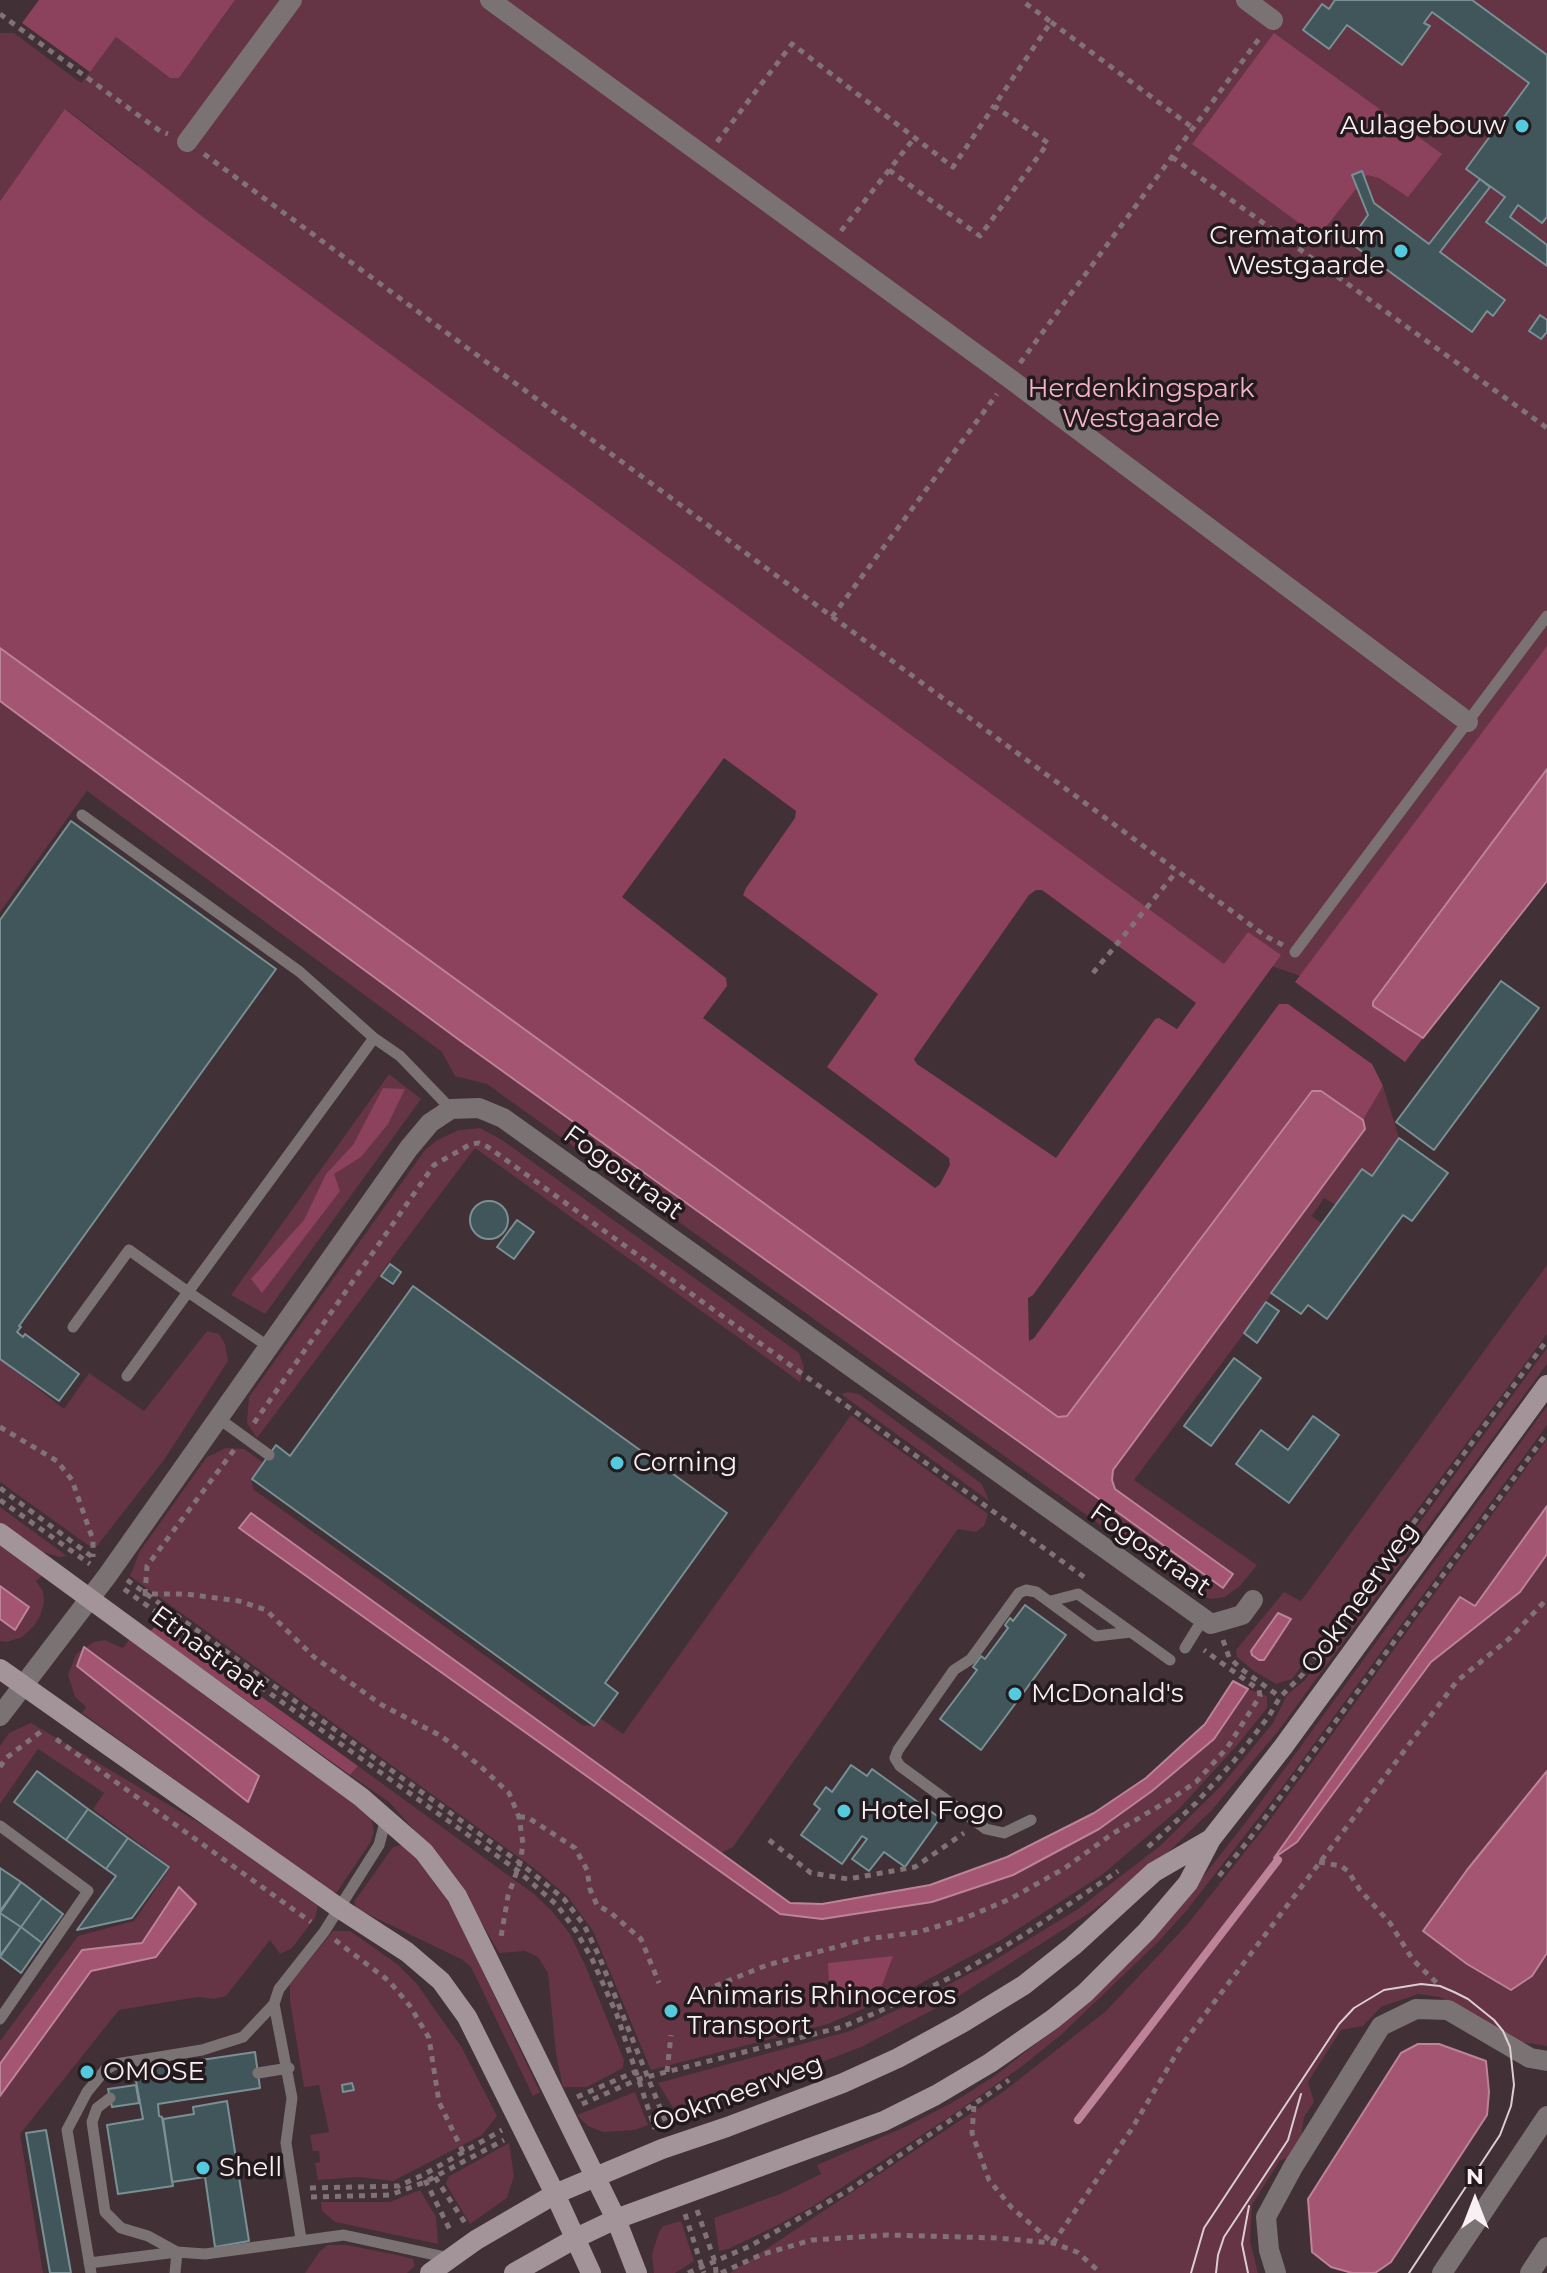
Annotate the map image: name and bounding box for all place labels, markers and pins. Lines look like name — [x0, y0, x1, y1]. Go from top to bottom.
place label: Aulagebouw — [1340, 110, 1506, 142]
marker: Aulagebouw — [1513, 117, 1531, 135]
place label: Crematorium Westgaarde — [1209, 220, 1385, 282]
marker: Crematorium Westgaarde — [1392, 242, 1410, 260]
place label: Corning — [633, 1447, 737, 1479]
marker: Corning — [608, 1454, 626, 1472]
place label: McDonald's — [1031, 1678, 1184, 1710]
marker: McDonald's — [1006, 1685, 1024, 1703]
place label: Hotel Fogo — [860, 1795, 1003, 1827]
marker: Hotel Fogo — [835, 1802, 853, 1820]
place label: Animaris Rhinoceros Transport — [687, 1980, 956, 2042]
marker: Animaris Rhinoceros Transport — [662, 2002, 680, 2020]
place label: OMOSE — [103, 2056, 205, 2088]
marker: OMOSE — [78, 2063, 96, 2081]
place label: Shell — [219, 2152, 282, 2184]
marker: Shell — [194, 2159, 212, 2177]

